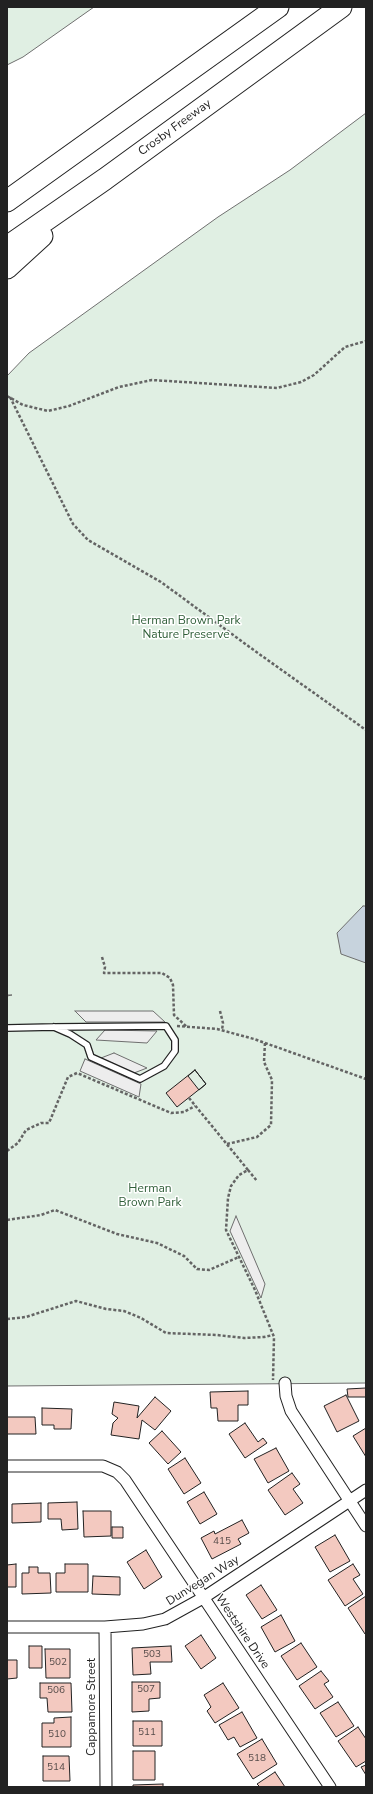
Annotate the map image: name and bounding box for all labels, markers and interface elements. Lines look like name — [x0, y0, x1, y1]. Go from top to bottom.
street label: Crosby Freeway — [136, 97, 214, 159]
park label: Herman Brown Park Nature Preserve — [131, 614, 241, 642]
park label: Herman Brown Park — [119, 1182, 181, 1210]
house number: 415 — [213, 1536, 231, 1548]
street label: Dunvegan Way — [164, 1553, 242, 1609]
street label: Westshire Drive — [212, 1592, 272, 1672]
house number: 503 — [143, 1649, 161, 1661]
house number: 502 — [49, 1657, 67, 1669]
street label: Cappamore Street — [85, 1658, 99, 1756]
house number: 507 — [137, 1684, 155, 1696]
house number: 506 — [47, 1685, 65, 1697]
house number: 511 — [138, 1727, 156, 1739]
house number: 510 — [48, 1729, 66, 1741]
house number: 518 — [248, 1753, 266, 1765]
house number: 514 — [47, 1762, 65, 1774]

